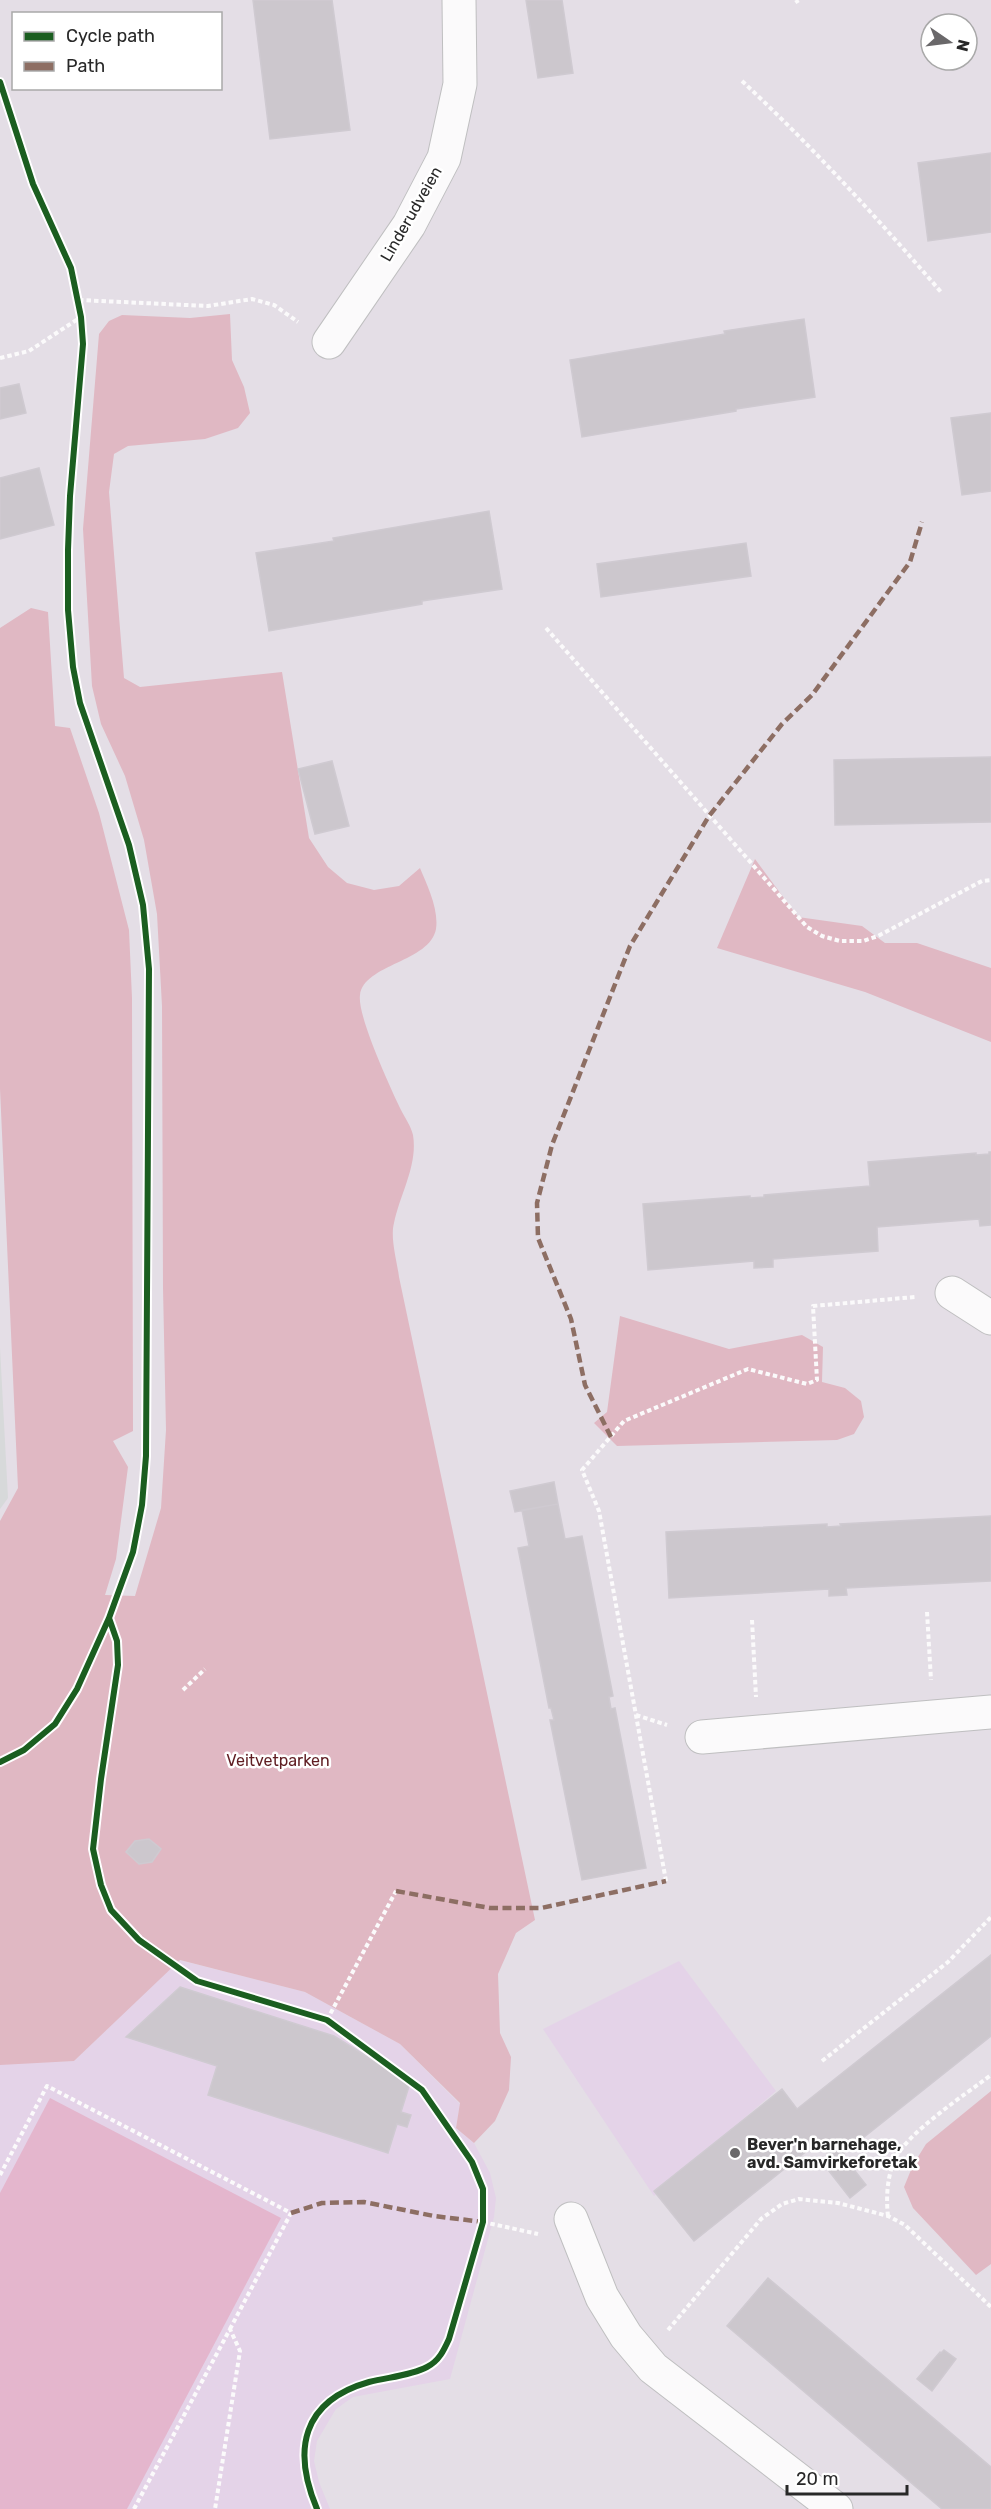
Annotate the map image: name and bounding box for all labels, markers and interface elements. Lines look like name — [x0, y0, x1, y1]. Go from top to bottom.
legend — [12, 12, 222, 90]
north arrow — [919, 12, 979, 72]
text: Cycle path — [66, 25, 155, 47]
text: N — [952, 38, 974, 53]
text: Path — [66, 55, 105, 77]
street label: Linderudveien — [376, 163, 446, 265]
park label: Veitvetparken — [226, 1751, 330, 1770]
place label: Bever'n barnehage, avd. Samvirkeforetak — [747, 2135, 918, 2172]
marker: Bever'n barnehage, avd. Samvirkeforetak — [728, 2146, 742, 2160]
scale bar — [787, 2458, 907, 2496]
text: 20 m — [796, 2468, 838, 2490]

